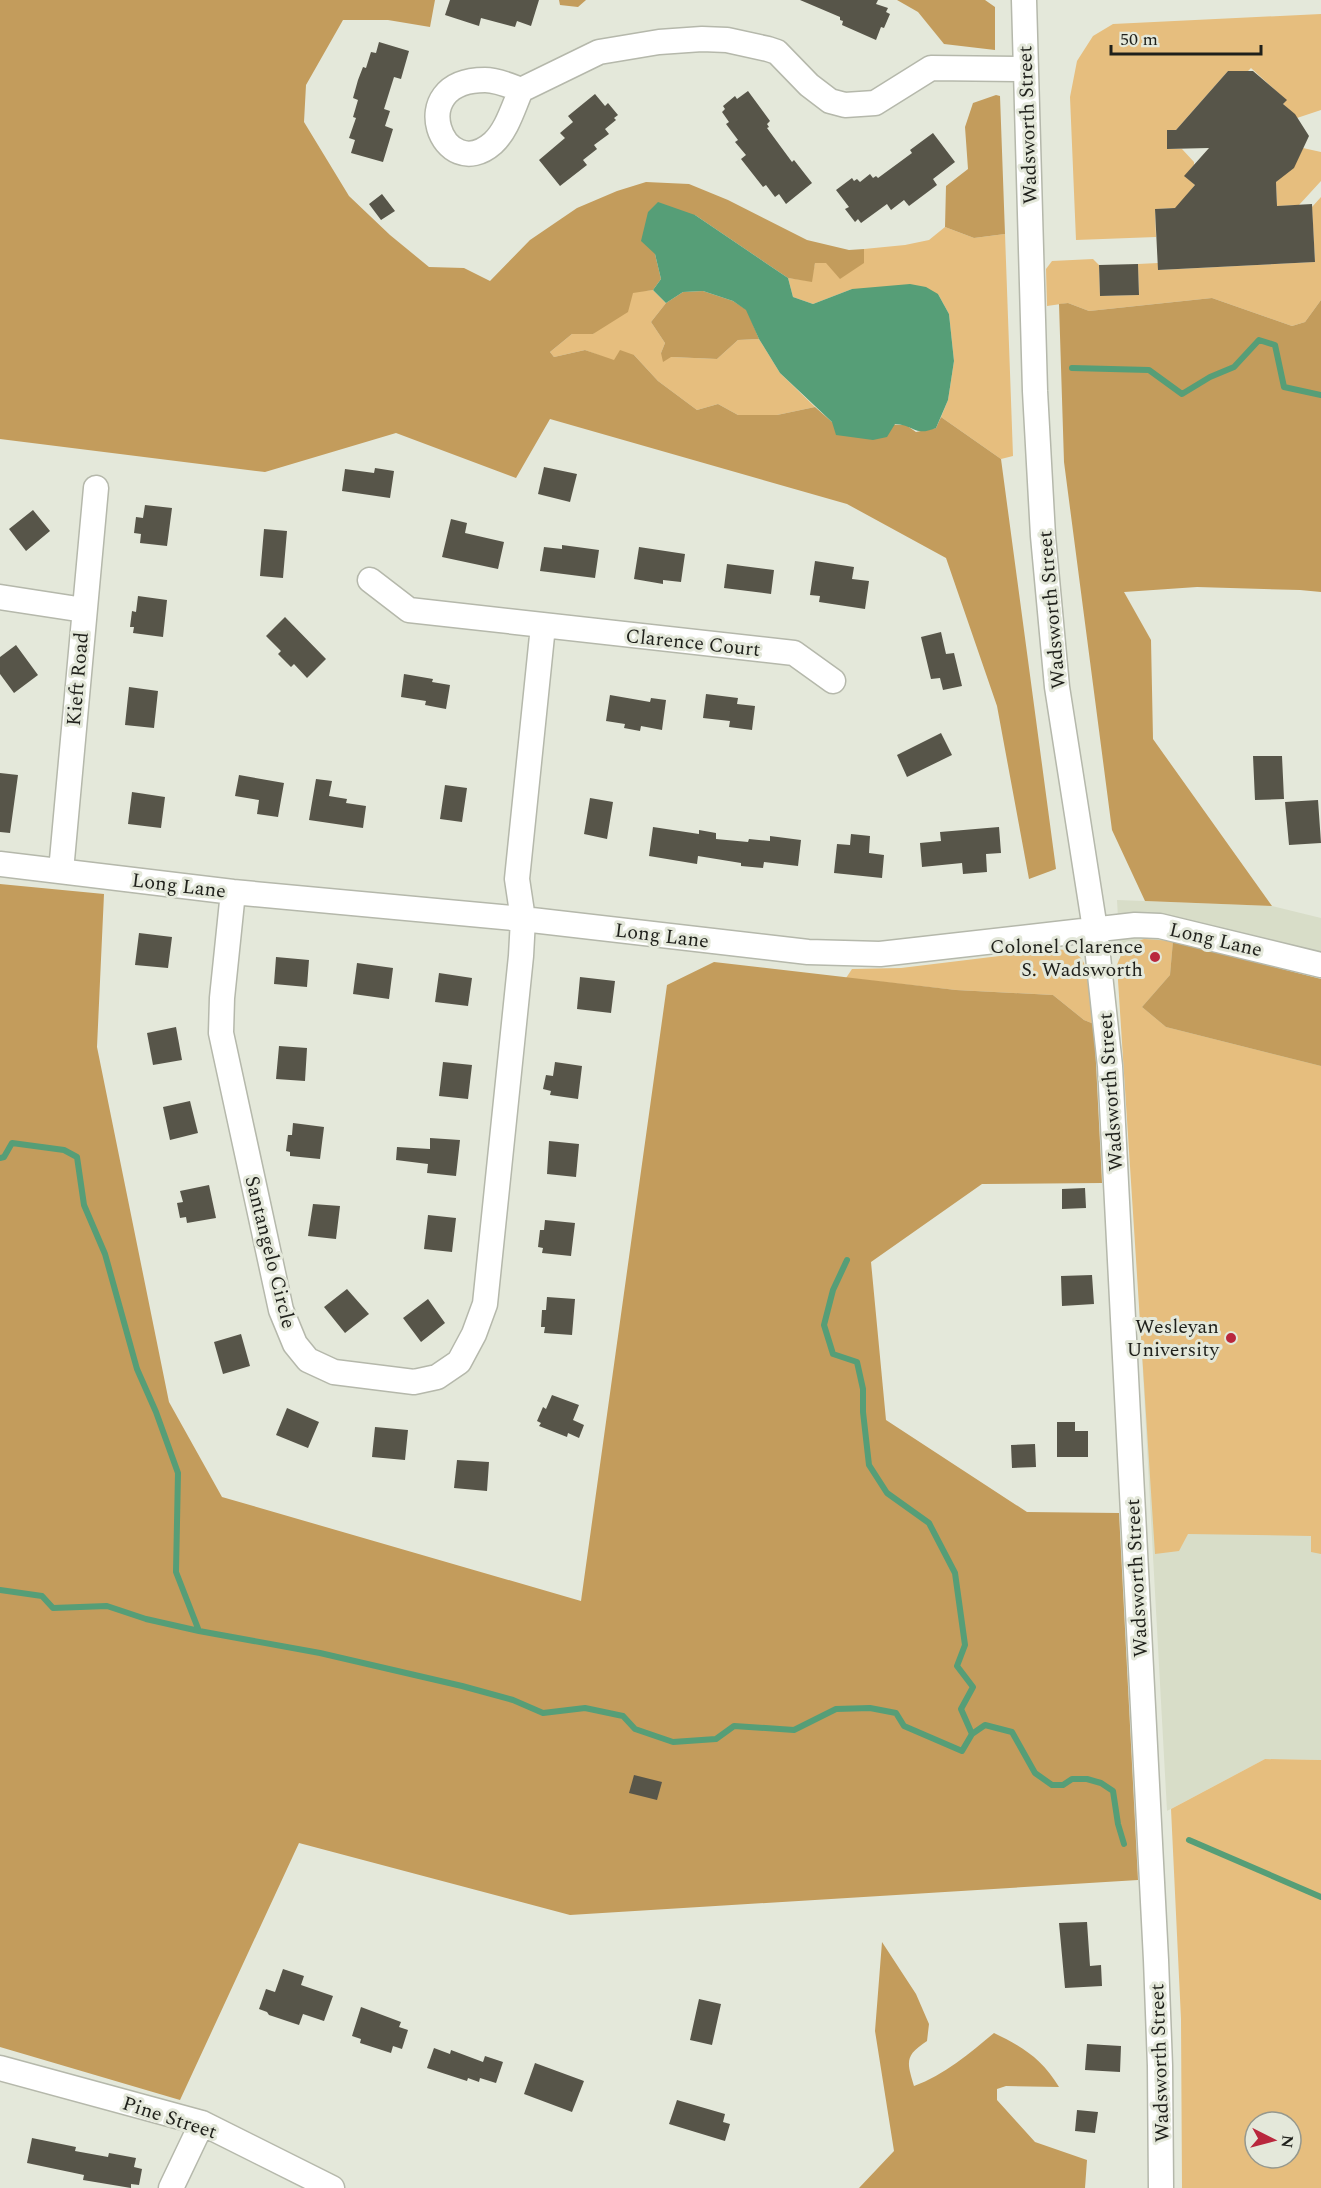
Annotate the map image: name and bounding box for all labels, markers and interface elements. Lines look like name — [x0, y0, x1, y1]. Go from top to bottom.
scale bar — [1111, 18, 1261, 56]
text: 50 m — [1120, 26, 1158, 53]
street label: Wadsworth Street — [1010, 45, 1046, 205]
street label: Wadsworth Street — [1030, 529, 1074, 690]
street label: Clarence Court — [624, 621, 762, 665]
street label: Kieft Road — [59, 631, 97, 727]
street label: Long Lane — [130, 865, 228, 907]
street label: Long Lane — [613, 915, 711, 957]
street label: Long Lane — [1166, 915, 1265, 965]
place label: Colonel Clarence S. Wadsworth — [990, 932, 1143, 985]
marker: Colonel Clarence S. Wadsworth — [1148, 950, 1162, 964]
street label: Wadsworth Street — [1090, 1012, 1132, 1172]
street label: Santangelo Circle — [237, 1173, 304, 1332]
place label: Wesleyan University — [1127, 1312, 1220, 1365]
marker: Wesleyan University — [1224, 1331, 1238, 1345]
street label: Wadsworth Street — [1118, 1498, 1156, 1658]
street label: Wadsworth Street — [1142, 1983, 1178, 2143]
street label: Pine Street — [119, 2089, 221, 2147]
north arrow — [1243, 2110, 1303, 2170]
text: N — [1274, 2134, 1300, 2149]

